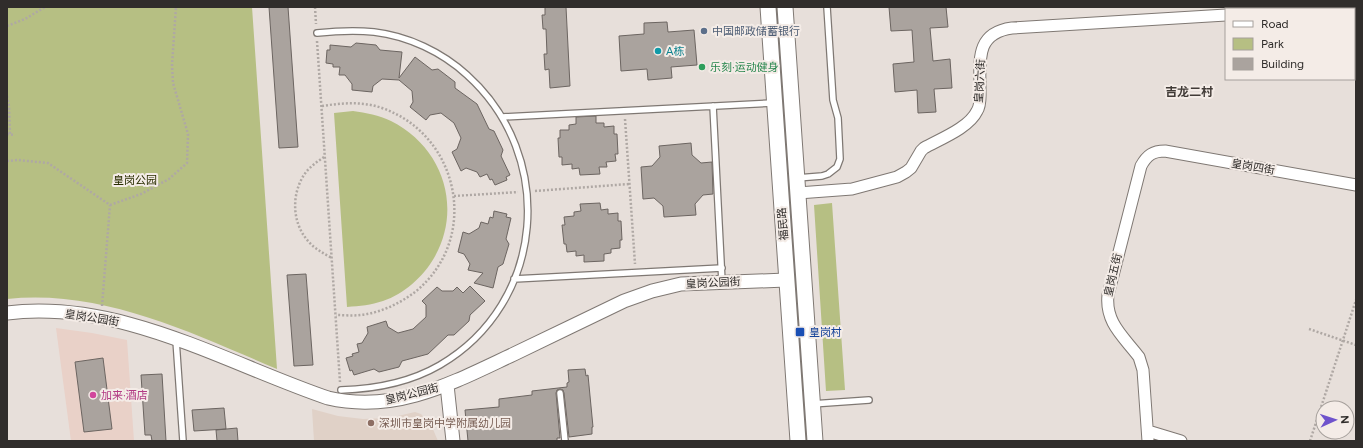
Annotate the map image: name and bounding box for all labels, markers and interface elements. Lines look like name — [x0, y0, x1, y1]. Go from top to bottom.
legend — [1225, 8, 1355, 80]
text: Road — [1261, 17, 1289, 31]
place label: 中国邮政储蓄银行 — [712, 25, 800, 38]
marker: 中国邮政储蓄银行 — [699, 26, 709, 36]
text: Park — [1261, 37, 1284, 51]
place label: A栋 — [666, 45, 684, 58]
marker: A栋 — [653, 46, 663, 56]
text: Building — [1261, 57, 1304, 71]
street label: 皇岗六街 — [972, 59, 988, 103]
place label: 乐刻·运动健身 — [710, 61, 779, 74]
marker: 乐刻·运动健身 — [697, 62, 707, 72]
district label: 吉龙二村 — [1165, 85, 1213, 99]
street label: 皇岗四街 — [1230, 157, 1276, 177]
park label: 皇岗公园 — [113, 174, 157, 187]
street label: 福民路 — [775, 207, 791, 241]
street label: 皇岗五街 — [1102, 252, 1124, 298]
street label: 皇岗公园街 — [685, 275, 741, 291]
street label: 皇岗公园街 — [64, 307, 120, 329]
marker: 皇岗村 — [794, 326, 806, 338]
place label: 皇岗村 — [809, 326, 842, 339]
street label: 皇岗公园街 — [384, 381, 440, 407]
place label: 加来·酒店 — [101, 389, 148, 402]
marker: 加来·酒店 — [88, 390, 98, 400]
north arrow — [1315, 400, 1355, 440]
text: N — [1338, 415, 1351, 424]
place label: 深圳市皇岗中学附属幼儿园 — [379, 417, 511, 430]
marker: 深圳市皇岗中学附属幼儿园 — [366, 418, 376, 428]

